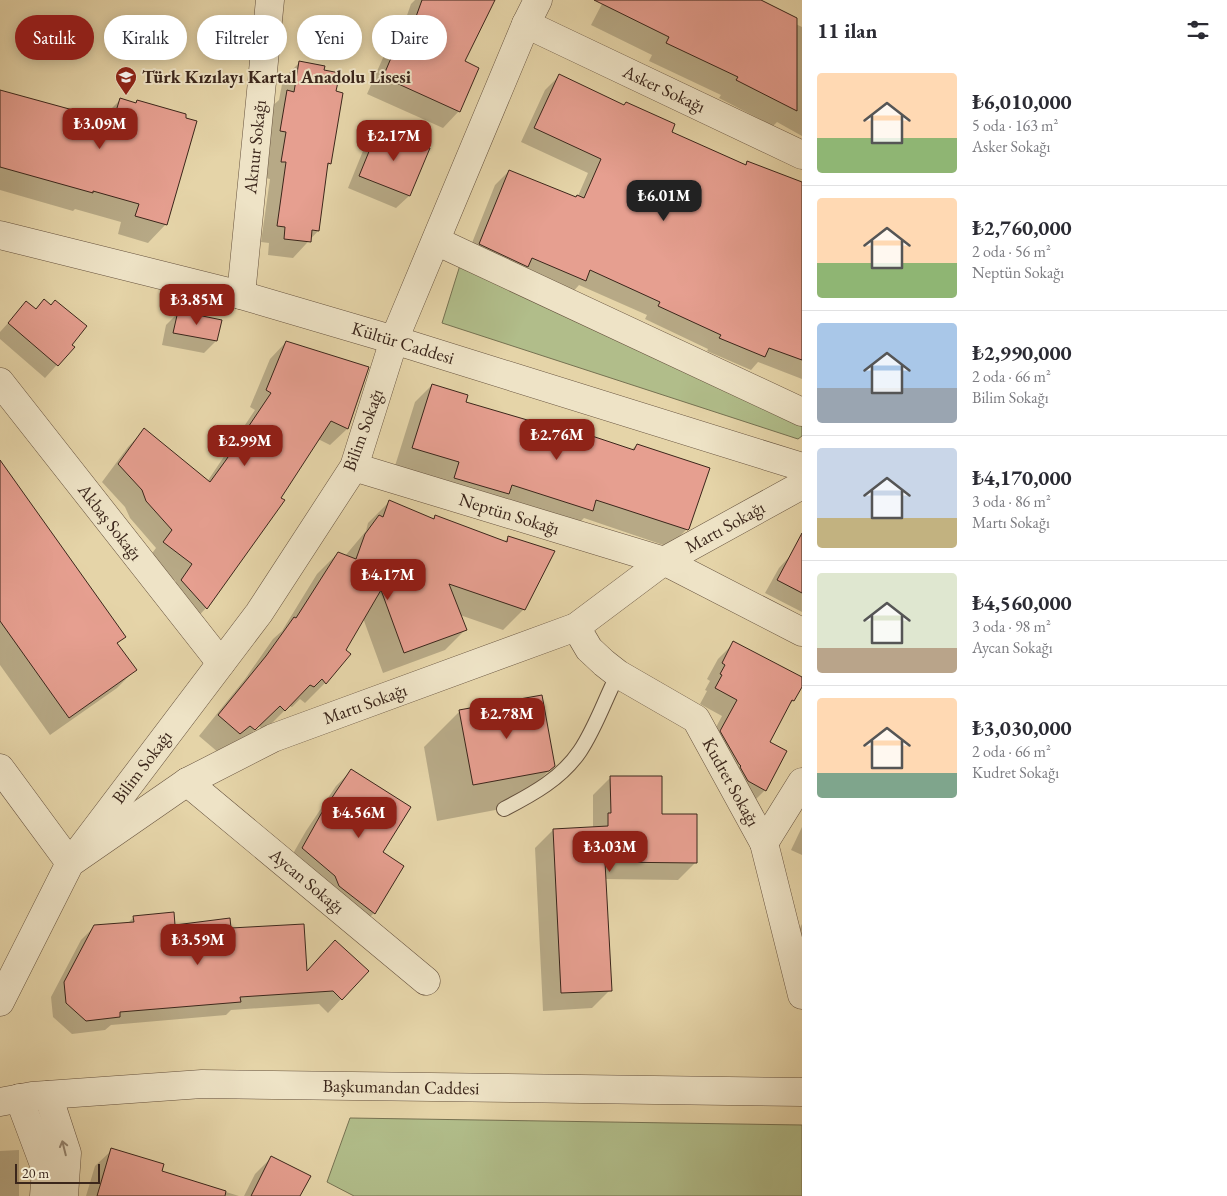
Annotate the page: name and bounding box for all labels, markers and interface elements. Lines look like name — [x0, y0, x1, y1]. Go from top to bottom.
chip: Satılık — [15, 15, 94, 60]
chip: Kiralık — [104, 15, 187, 60]
chip: Filtreler — [197, 15, 287, 60]
chip: Yeni — [297, 15, 362, 60]
chip: Daire — [372, 15, 447, 60]
icon: filters — [1184, 16, 1212, 44]
text: 11 ilan — [817, 17, 877, 44]
street label: Asker Sokağı — [618, 59, 710, 118]
school or university icon: Türk Kızılayı Kartal Anadolu Lisesi — [114, 65, 138, 96]
place label: Türk Kızılayı Kartal Anadolu Lisesi — [142, 65, 412, 88]
text: ₺6,010,000 — [972, 88, 1072, 115]
icon: home — [857, 93, 917, 153]
street label: Aknur Sokağı — [238, 98, 271, 196]
pin: ₺3.09M — [59, 108, 141, 150]
text: ₺3.09M — [74, 113, 126, 134]
text: 5 oda · 163 m² — [972, 115, 1058, 136]
pin: ₺2.17M — [353, 120, 435, 162]
text: ₺2.17M — [368, 125, 420, 146]
text: Asker Sokağı — [972, 136, 1050, 157]
pin: ₺6.01M — [623, 180, 705, 222]
text: ₺6.01M — [638, 185, 690, 206]
text: ₺2,760,000 — [972, 214, 1072, 241]
icon: home — [857, 218, 917, 278]
text: 2 oda · 56 m² — [972, 241, 1051, 262]
text: Neptün Sokağı — [972, 262, 1064, 283]
pin: ₺3.85M — [156, 284, 238, 326]
text: ₺3.85M — [171, 289, 223, 310]
street label: Kültür Caddesi — [349, 316, 458, 369]
text: ₺2,990,000 — [972, 339, 1072, 366]
icon: home — [857, 343, 917, 403]
text: 2 oda · 66 m² — [972, 366, 1051, 387]
street label: Bilim Sokağı — [337, 385, 388, 474]
text: Bilim Sokağı — [972, 387, 1049, 408]
pin: ₺2.76M — [516, 418, 598, 461]
pin: ₺2.99M — [204, 424, 286, 467]
text: ₺2.76M — [531, 424, 583, 445]
text: ₺2.99M — [219, 430, 271, 451]
text: ₺4,170,000 — [972, 464, 1072, 491]
icon: home — [857, 468, 917, 528]
street label: Akbaş Sokağı — [73, 478, 148, 565]
street label: Neptün Sokağı — [456, 487, 563, 540]
text: 3 oda · 86 m² — [972, 491, 1051, 512]
street label: Martı Sokağı — [681, 495, 769, 558]
text: Martı Sokağı — [972, 512, 1050, 533]
pin: ₺4.17M — [347, 558, 429, 601]
text: ₺4.17M — [362, 564, 414, 585]
text: ₺4,560,000 — [972, 589, 1072, 616]
icon: home — [857, 593, 917, 653]
text: 3 oda · 98 m² — [972, 616, 1051, 637]
text: Aycan Sokağı — [972, 637, 1053, 658]
street label: Martı Sokağı — [320, 678, 410, 729]
pin: ₺2.78M — [466, 698, 548, 740]
text: ₺2.78M — [481, 703, 533, 724]
text: ₺3,030,000 — [972, 714, 1072, 741]
icon: home — [857, 718, 917, 778]
street label: Bilim Sokağı — [106, 725, 177, 808]
street label: Kudret Sokağı — [698, 733, 766, 831]
text: 2 oda · 66 m² — [972, 741, 1051, 762]
text: Kudret Sokağı — [972, 762, 1059, 783]
pin: ₺4.56M — [318, 796, 400, 839]
text: ₺4.56M — [333, 802, 385, 823]
pin: ₺3.03M — [569, 830, 651, 873]
text: ₺3.03M — [584, 836, 636, 857]
street label: Aycan Sokağı — [264, 842, 350, 919]
pin: ₺3.59M — [157, 924, 239, 966]
text: ₺3.59M — [172, 929, 224, 950]
street label: Başkumandan Caddesi — [322, 1074, 480, 1099]
one-way arrow — [59, 1140, 69, 1156]
scale bar — [15, 1161, 100, 1184]
text: 20 m — [22, 1164, 49, 1182]

